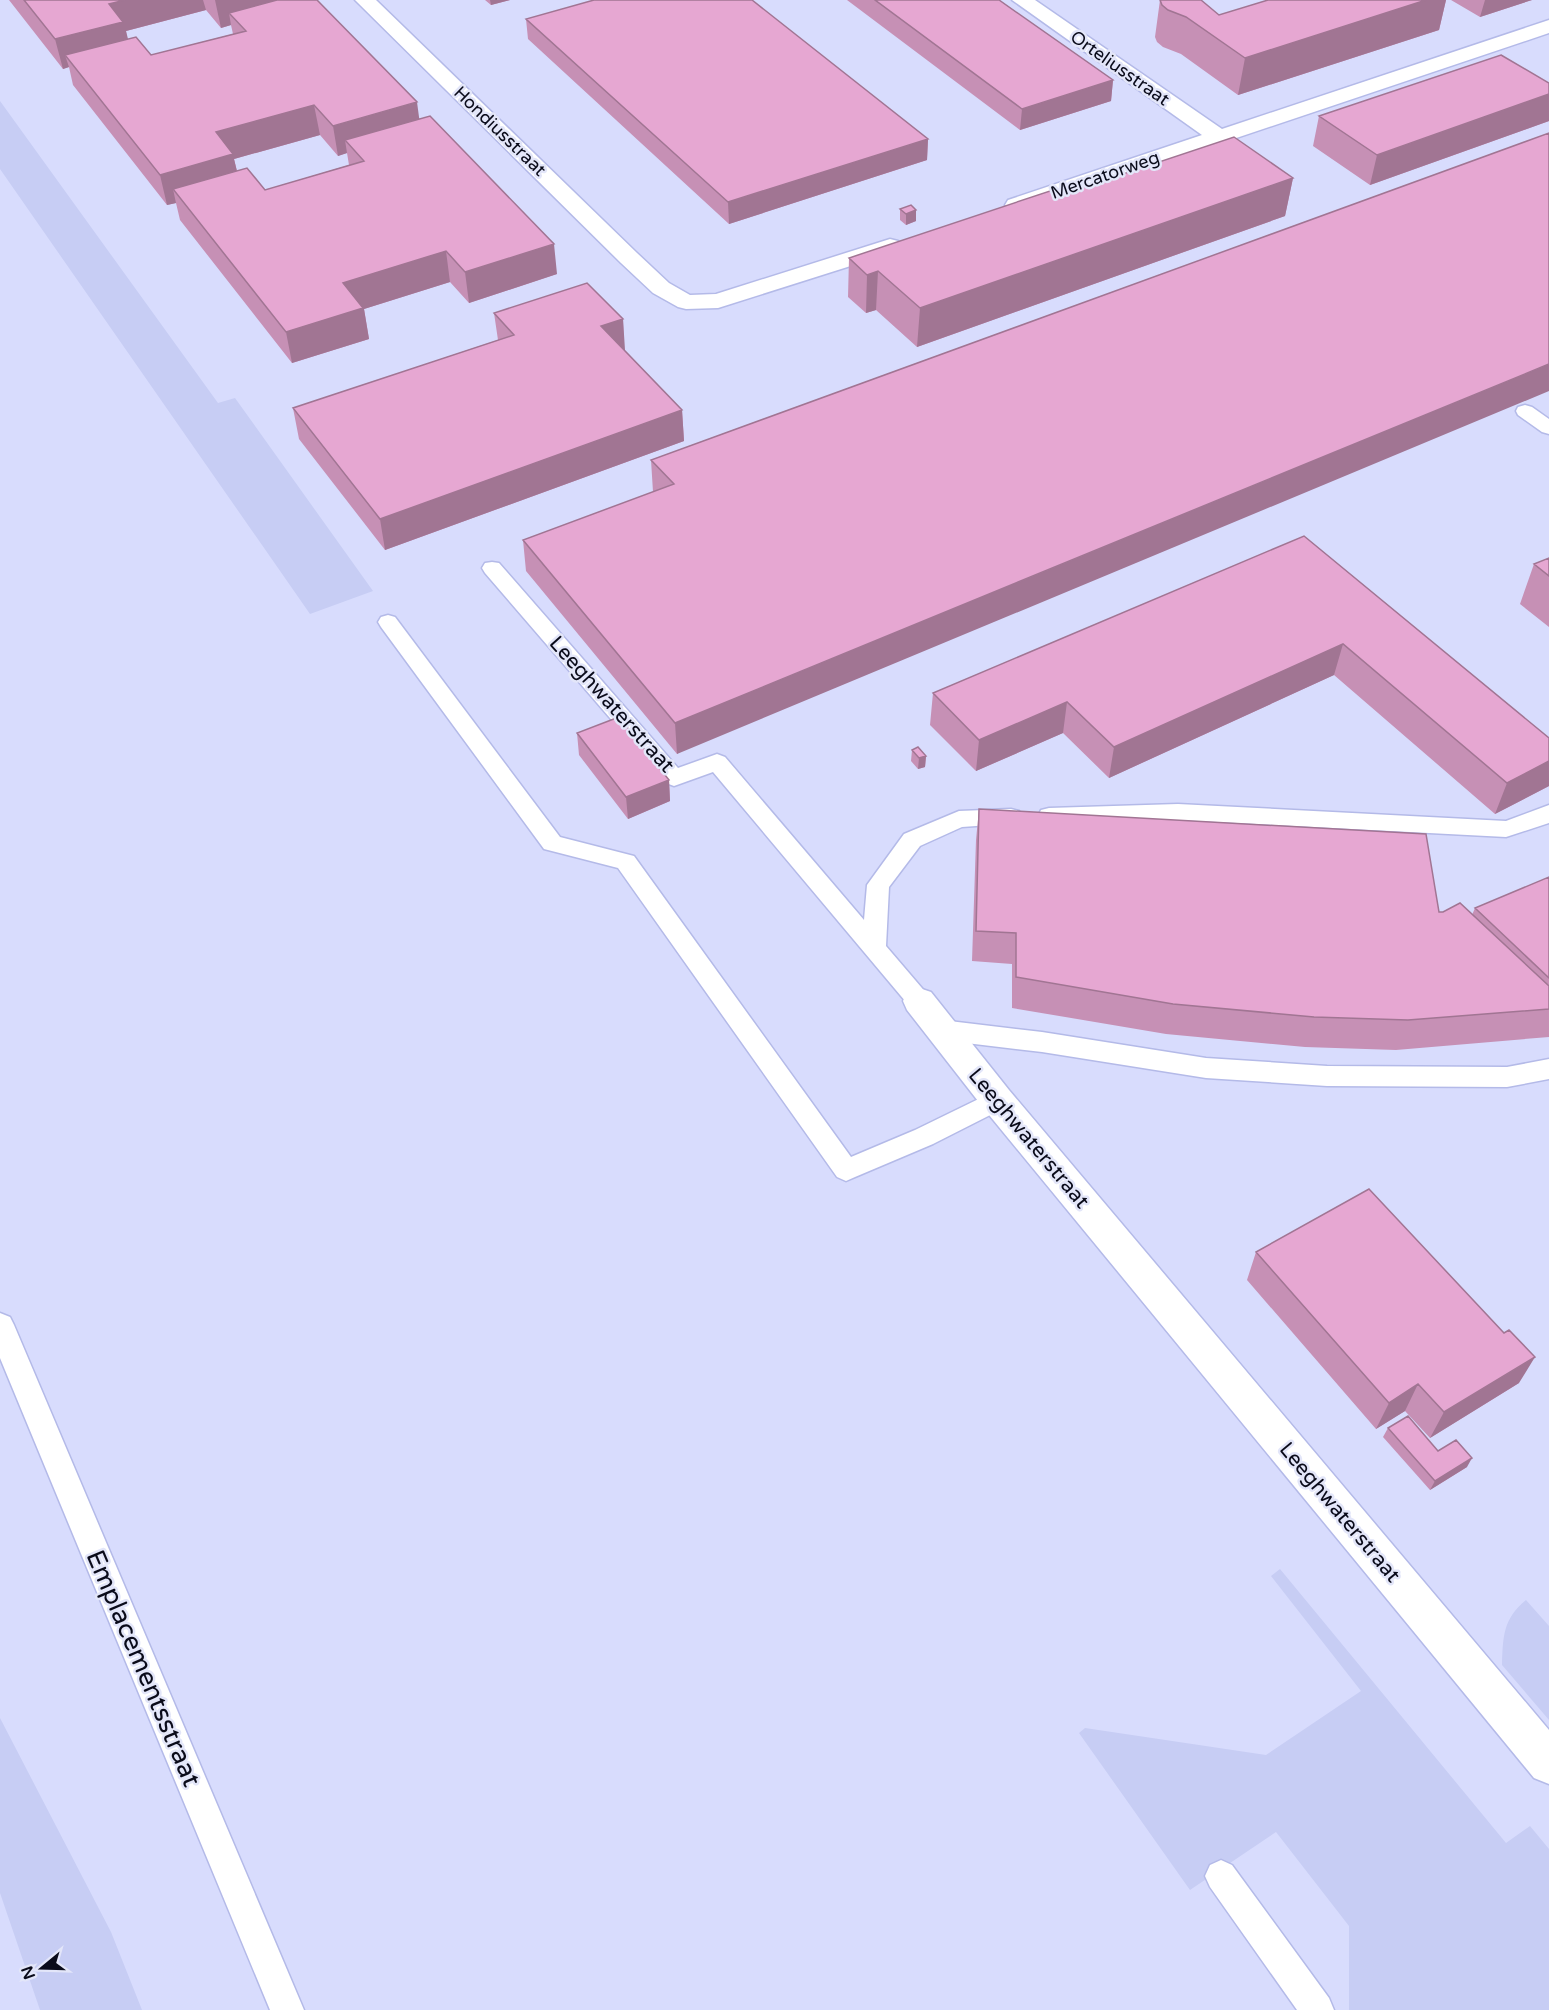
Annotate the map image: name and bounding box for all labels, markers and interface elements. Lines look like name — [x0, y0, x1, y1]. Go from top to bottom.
street label: Orteliusstraat — [1066, 26, 1174, 110]
street label: Hondiusstraat — [449, 81, 551, 181]
street label: Mercatorweg — [1048, 146, 1162, 204]
street label: Leeghwaterstraat — [544, 631, 679, 778]
street label: Leeghwaterstraat — [963, 1063, 1094, 1213]
street label: Leeghwaterstraat — [1274, 1437, 1405, 1587]
street label: Emplacementsstraat — [80, 1545, 207, 1791]
north arrow — [12, 1938, 72, 1998]
text: N — [17, 1963, 40, 1982]

